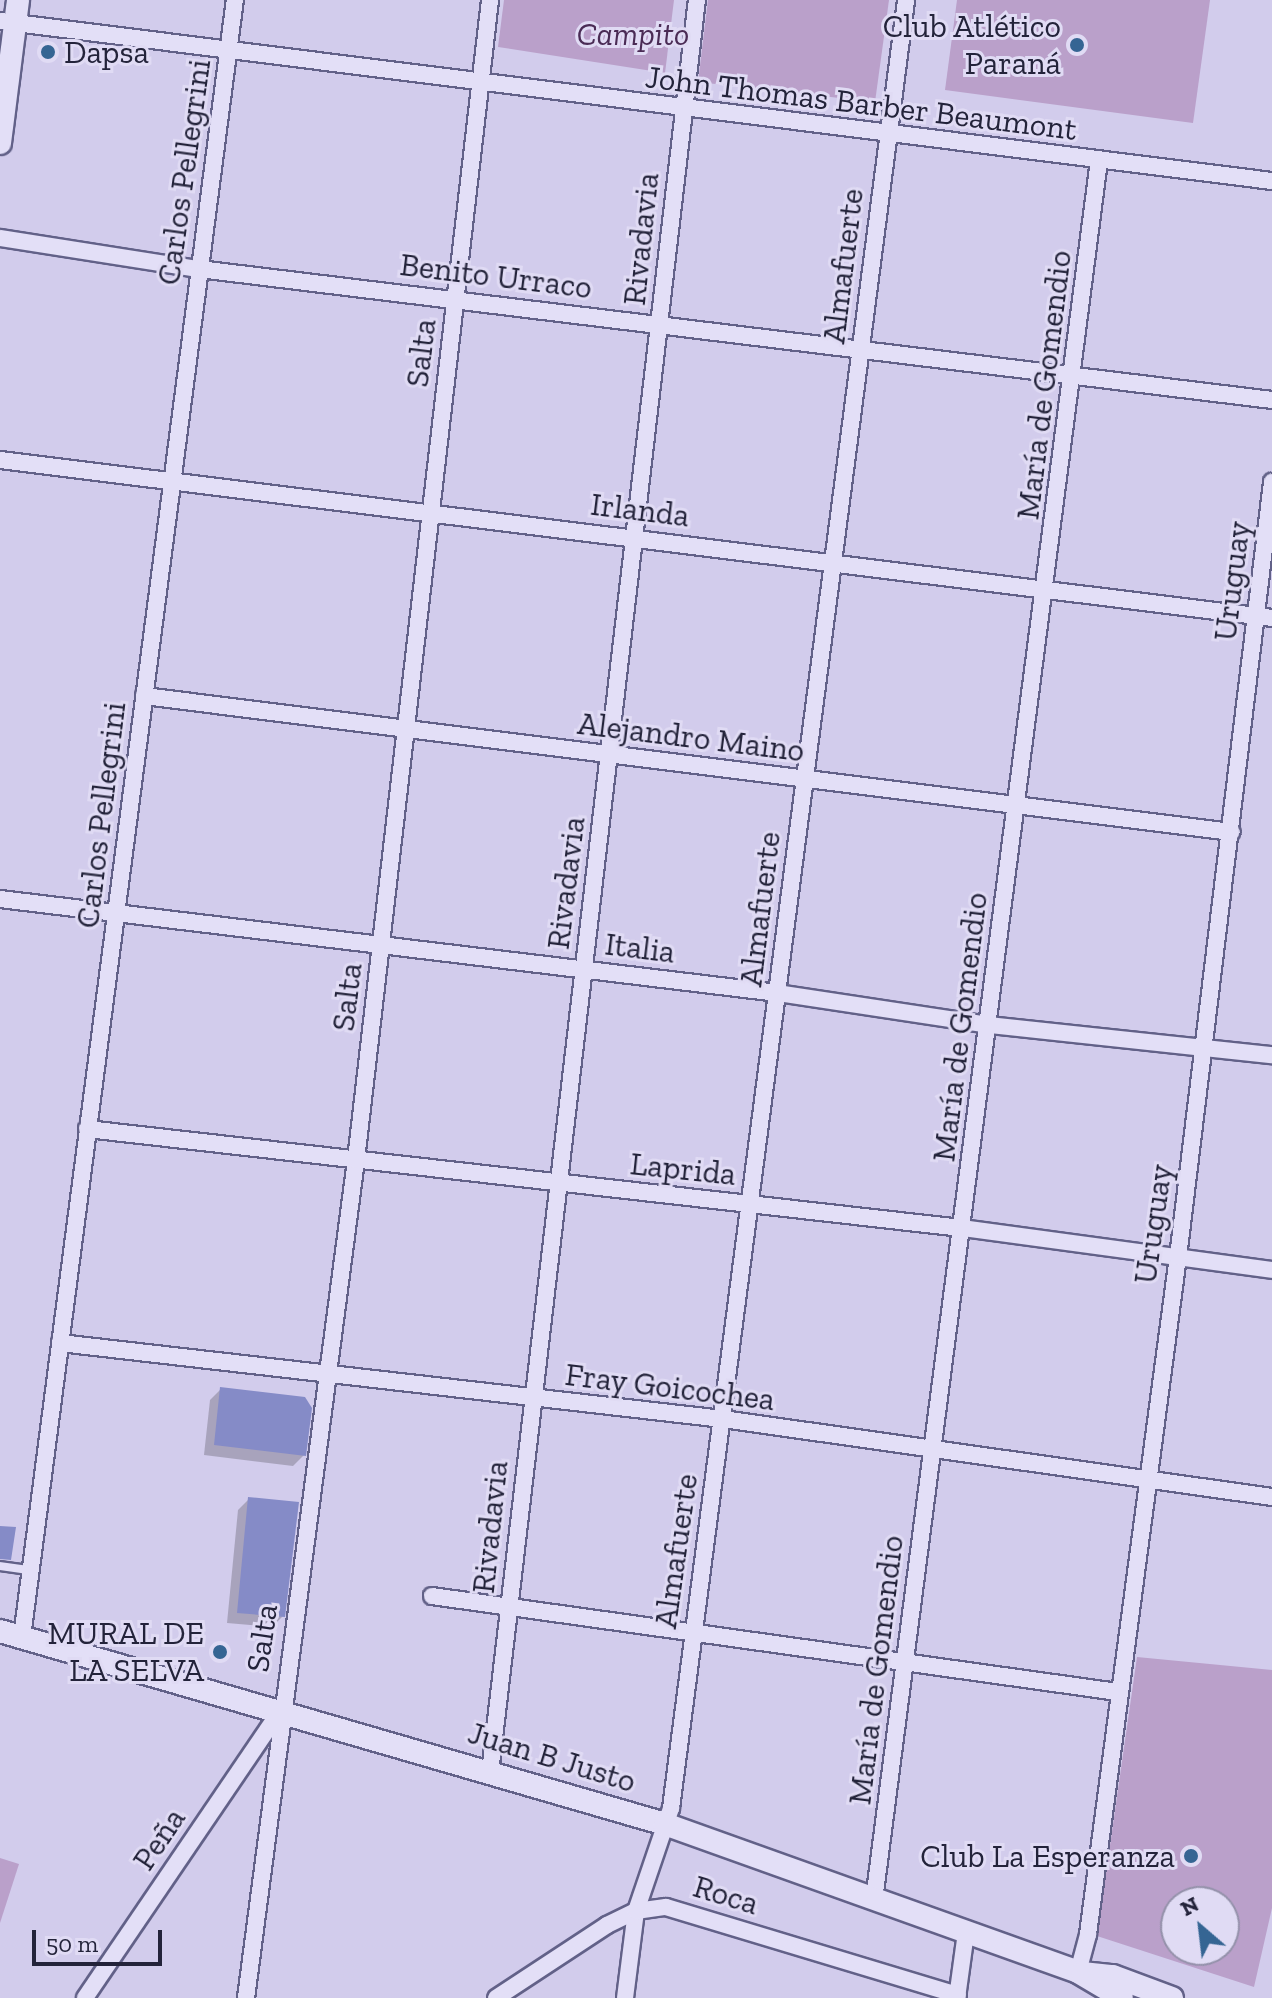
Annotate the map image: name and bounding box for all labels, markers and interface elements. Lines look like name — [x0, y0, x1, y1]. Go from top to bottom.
place label: Club Atlético Paraná — [882, 8, 1061, 83]
park label: Campito — [577, 15, 689, 53]
place label: Dapsa — [64, 33, 149, 71]
marker: Club Atlético Paraná — [1068, 36, 1086, 54]
marker: Dapsa — [39, 43, 57, 61]
street label: Carlos Pellegrini — [149, 57, 219, 287]
street label: John Thomas Barber Beaumont — [643, 57, 1079, 149]
street label: Rivadavia — [615, 171, 667, 307]
street label: Almafuerte — [814, 186, 872, 346]
street label: Benito Urraco — [398, 245, 594, 307]
street label: María de Gomendio — [1008, 248, 1080, 522]
street label: Salta — [398, 317, 444, 389]
street label: Irlanda — [589, 485, 691, 535]
street label: Uruguay — [1206, 519, 1258, 643]
street label: Carlos Pellegrini — [68, 700, 134, 930]
street label: Alejandro Maino — [576, 704, 806, 770]
street label: Rivadavia — [539, 815, 593, 951]
street label: Almafuerte — [731, 829, 789, 989]
street label: María de Gomendio — [924, 890, 996, 1164]
street label: Italia — [603, 925, 677, 971]
street label: Salta — [324, 961, 370, 1033]
street label: Laprida — [628, 1144, 738, 1194]
street label: Uruguay — [1126, 1162, 1180, 1286]
street label: Fray Goicochea — [563, 1355, 777, 1419]
street label: Rivadavia — [464, 1459, 516, 1595]
street label: Almafuerte — [646, 1471, 706, 1631]
street label: María de Gomendio — [840, 1533, 912, 1807]
street label: Salta — [238, 1601, 286, 1675]
place label: MURAL DE LA SELVA — [47, 1615, 204, 1690]
marker: MURAL DE LA SELVA — [211, 1643, 229, 1661]
street label: Juan B Justo — [463, 1713, 641, 1801]
street label: Peña — [124, 1801, 194, 1877]
place label: Club La Esperanza — [920, 1837, 1175, 1875]
marker: Club La Esperanza — [1182, 1847, 1200, 1865]
street label: Roca — [689, 1867, 763, 1923]
north arrow — [1160, 1886, 1240, 1966]
text: N — [1176, 1890, 1203, 1922]
scale bar — [36, 1914, 166, 1964]
text: 50 m — [46, 1929, 98, 1958]

